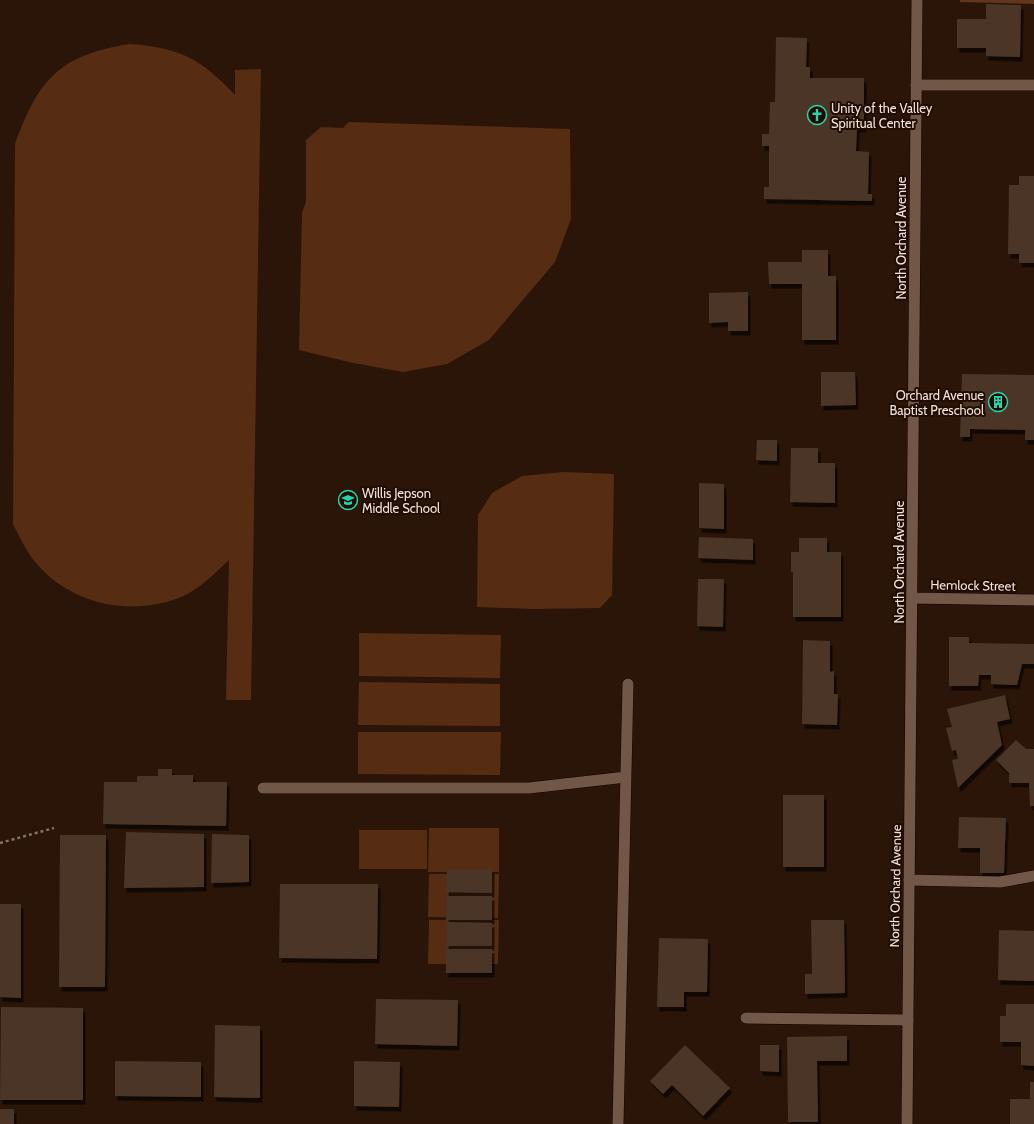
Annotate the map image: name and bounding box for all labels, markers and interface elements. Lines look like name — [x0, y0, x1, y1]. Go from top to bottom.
place label: Unity of the Valley Spiritual Center — [831, 100, 933, 131]
church icon: Unity of the Valley Spiritual Center — [806, 104, 828, 126]
street label: North Orchard Avenue — [893, 176, 909, 299]
place label: Orchard Avenue Baptist Preschool — [889, 387, 984, 418]
building icon: Orchard Avenue Baptist Preschool — [987, 391, 1009, 413]
place label: Willis Jepson Middle School — [362, 485, 440, 516]
school or university icon: Willis Jepson Middle School — [337, 489, 359, 511]
street label: North Orchard Avenue — [891, 500, 907, 623]
street label: Hemlock Street — [930, 576, 1016, 594]
street label: North Orchard Avenue — [886, 824, 904, 948]

